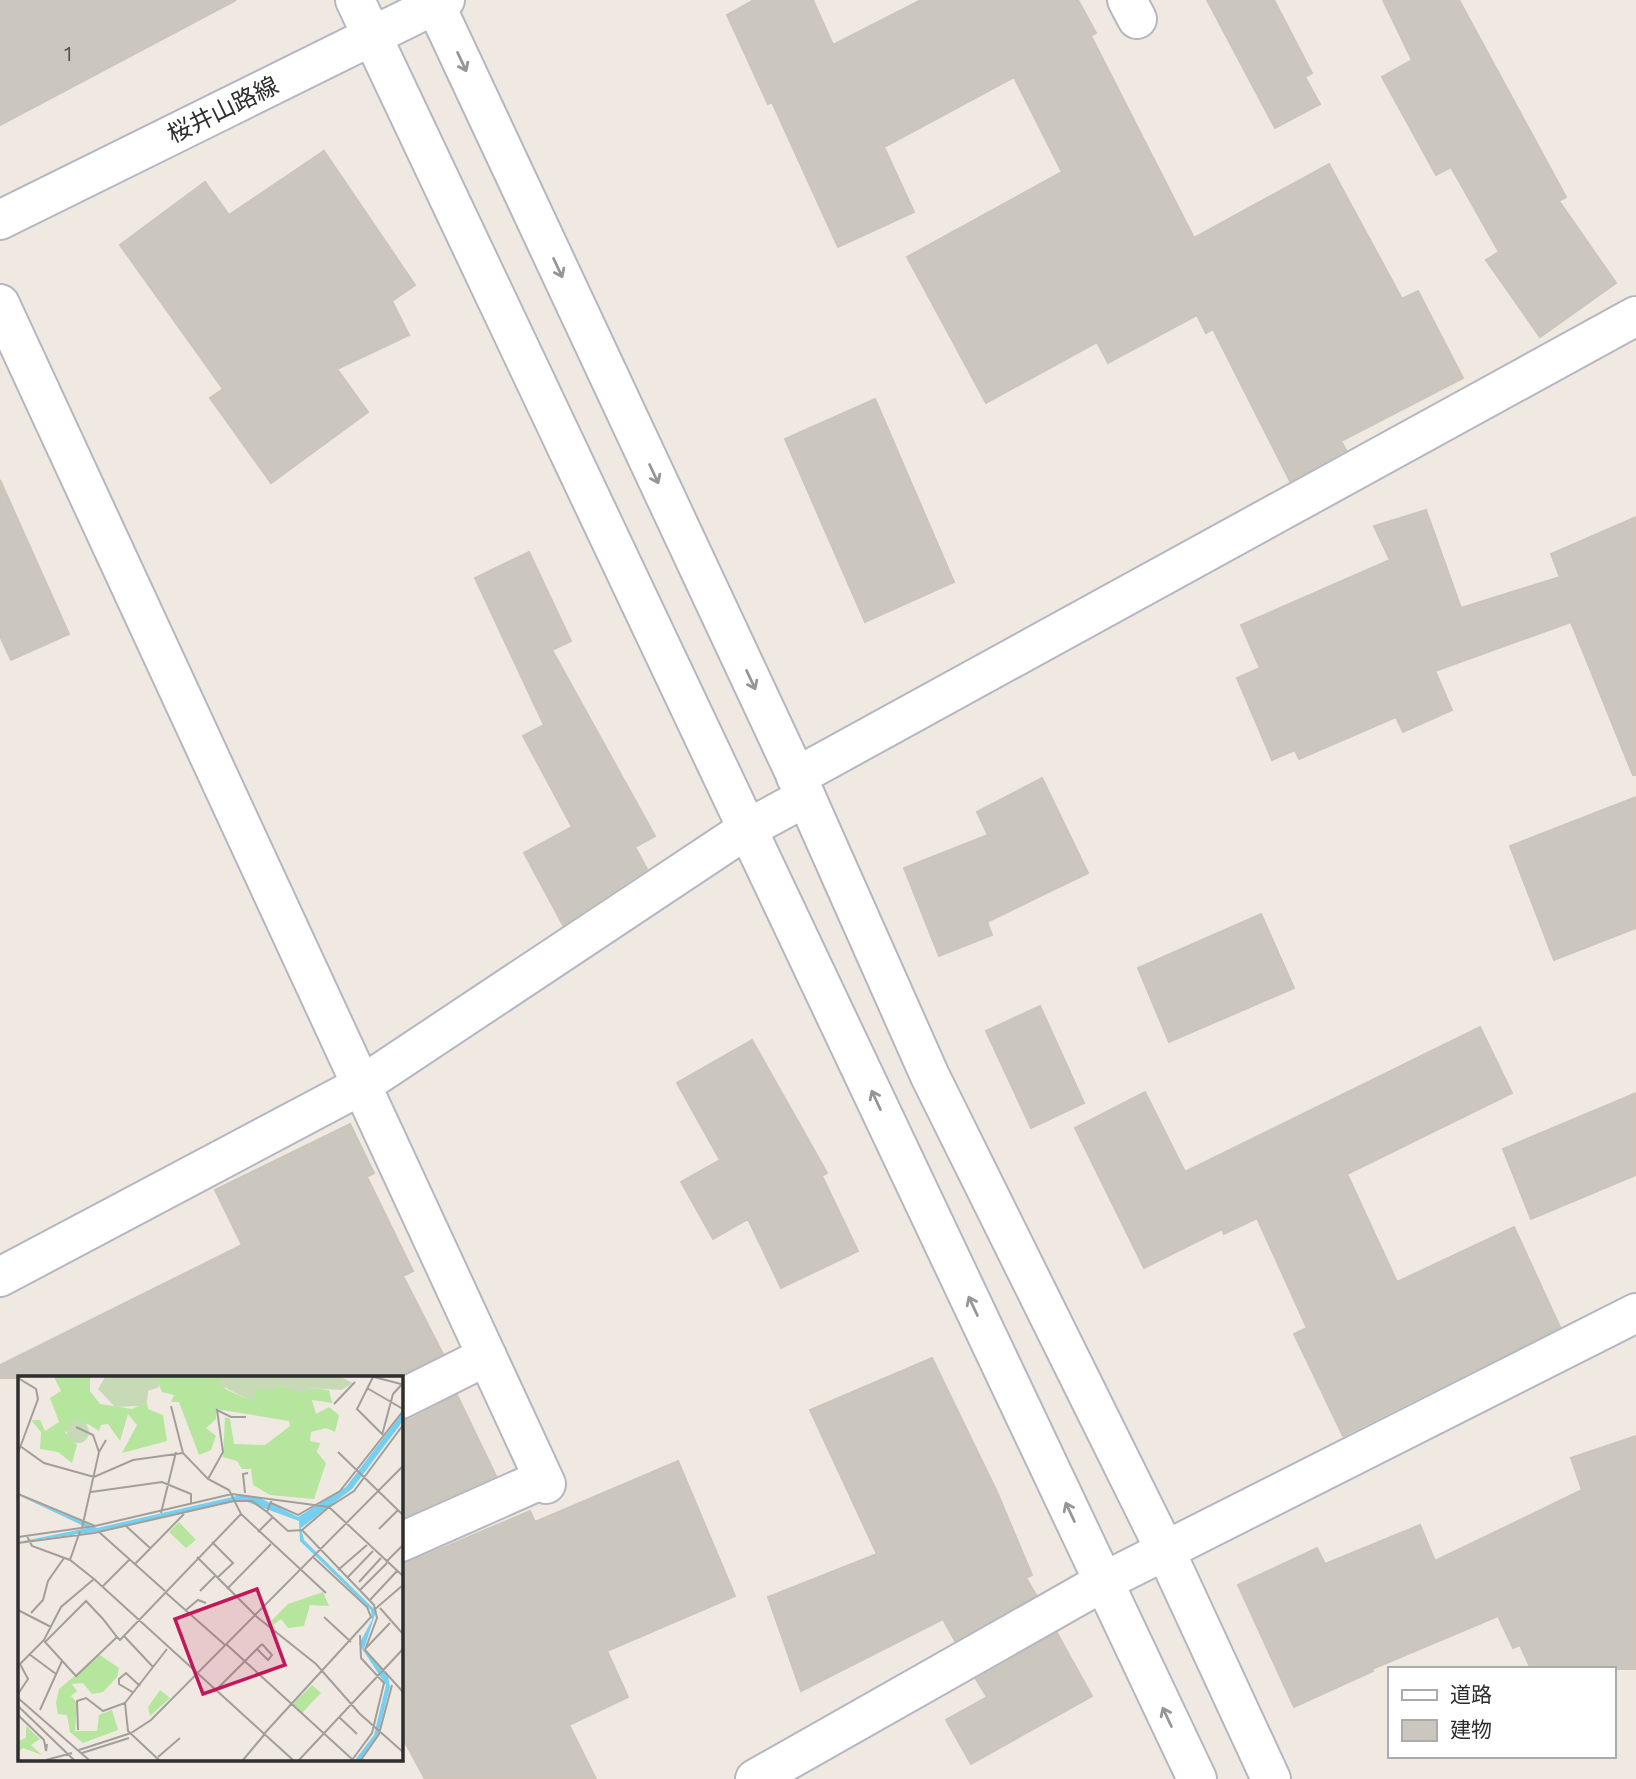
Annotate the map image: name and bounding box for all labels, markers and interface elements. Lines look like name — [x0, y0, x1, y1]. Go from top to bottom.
house number: 1 — [64, 41, 72, 66]
one-way arrow — [455, 51, 469, 72]
street label: 桜井山路線 — [163, 71, 283, 149]
one-way arrow — [552, 257, 565, 278]
one-way arrow — [648, 463, 662, 484]
one-way arrow — [745, 669, 758, 690]
one-way arrow — [869, 1090, 882, 1111]
one-way arrow — [966, 1296, 979, 1317]
inset map — [18, 1376, 402, 1762]
one-way arrow — [1063, 1502, 1076, 1523]
legend — [1388, 1667, 1615, 1758]
text: 道路 — [1450, 1682, 1492, 1707]
one-way arrow — [1160, 1707, 1174, 1728]
text: 建物 — [1450, 1717, 1492, 1742]

